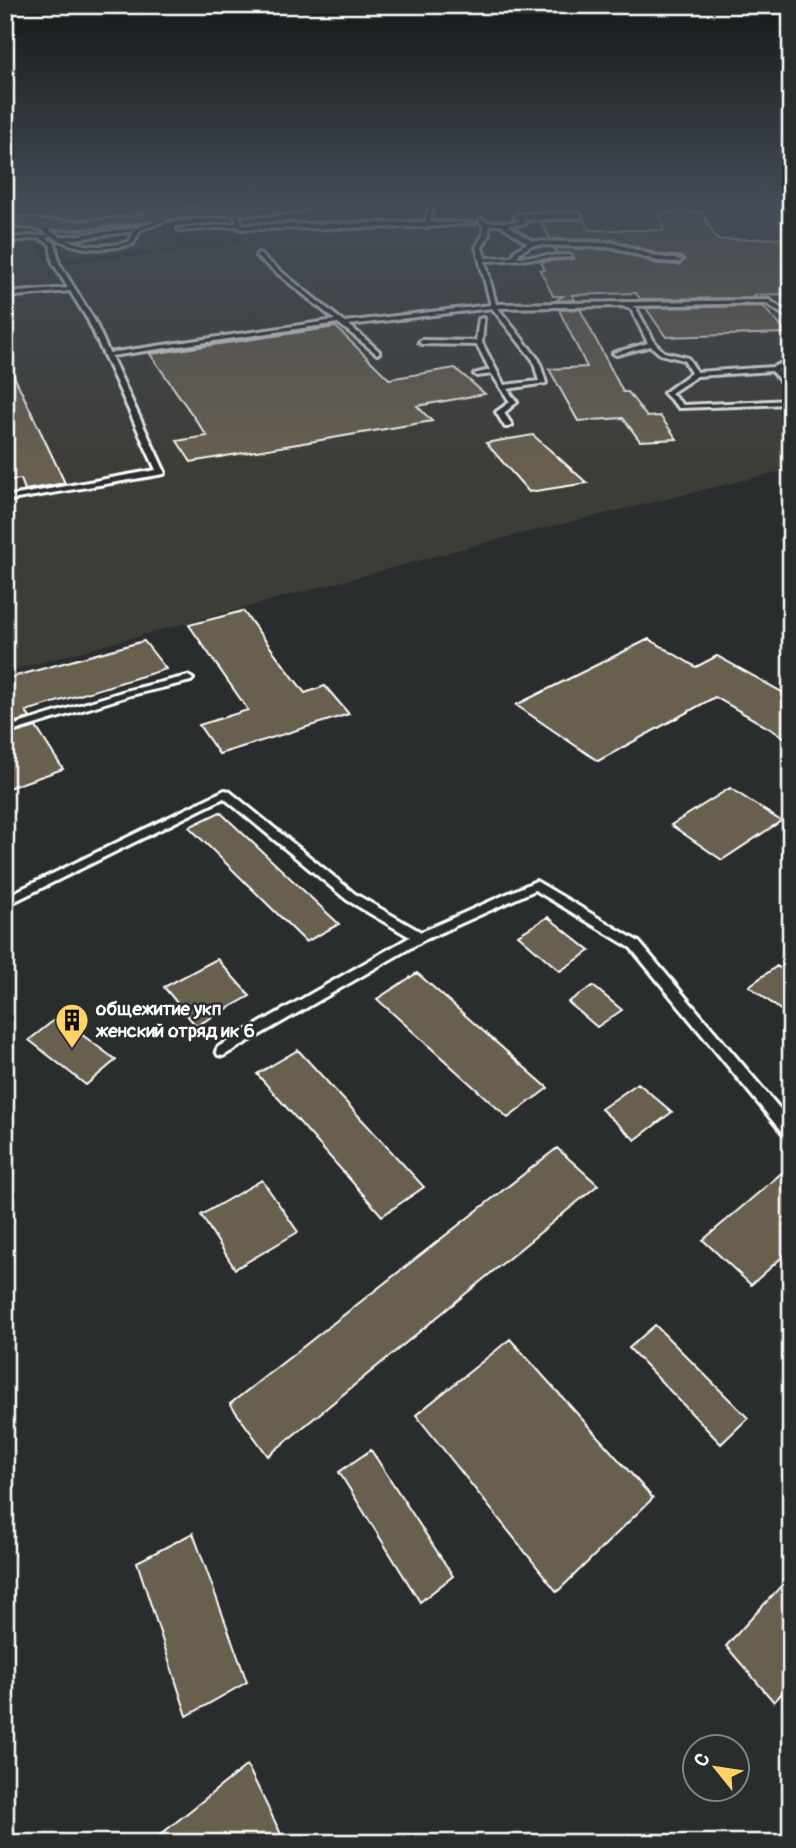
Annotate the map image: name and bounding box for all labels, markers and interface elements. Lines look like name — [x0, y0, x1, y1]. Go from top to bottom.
place label: общежитие укп женский отряд ик 6 — [95, 997, 255, 1043]
building icon: общежитие укп женский отряд ик 6 — [53, 1001, 91, 1050]
north arrow — [680, 1732, 750, 1802]
text: С — [689, 1749, 716, 1771]

